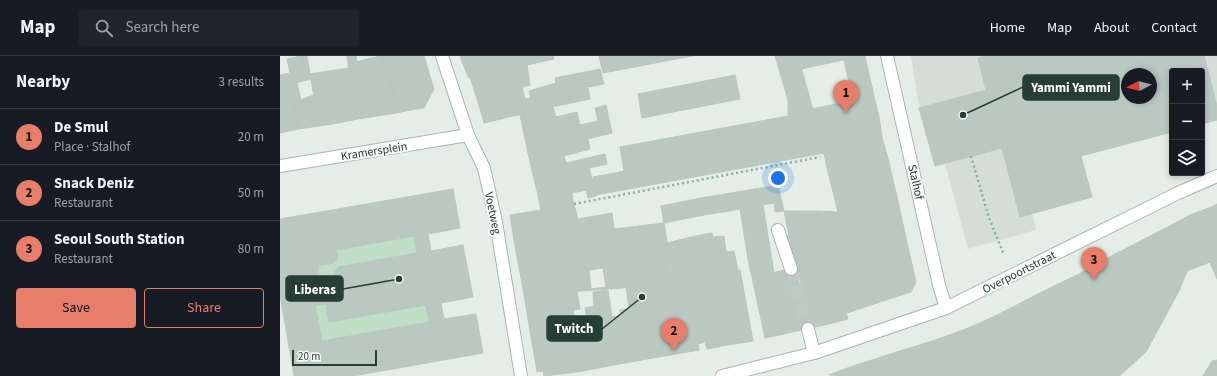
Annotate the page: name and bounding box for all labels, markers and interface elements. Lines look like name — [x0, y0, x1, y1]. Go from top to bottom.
search box — [79, 10, 359, 46]
text: Map — [20, 14, 55, 41]
icon: search — [93, 17, 115, 39]
text: Search here — [125, 17, 199, 38]
text: Home — [990, 18, 1025, 38]
text: Map — [1047, 18, 1072, 38]
text: About — [1094, 18, 1129, 38]
text: Contact — [1151, 18, 1197, 38]
north arrow — [1121, 68, 1157, 104]
map controls — [1169, 68, 1205, 176]
button: + — [1169, 68, 1205, 104]
text: Nearby — [16, 70, 70, 94]
text: 3 results — [219, 73, 264, 91]
callout: Yammi Yammi — [1023, 75, 1119, 100]
text: Yammi Yammi — [1030, 79, 1111, 97]
pin: 1 — [833, 80, 859, 113]
button: − — [1169, 104, 1205, 140]
text: De Smul — [54, 117, 108, 138]
text: 1 — [26, 128, 32, 146]
text: 20 m — [238, 128, 264, 146]
text: Place · Stalhof — [54, 138, 130, 156]
street label: Kramersplein — [340, 138, 409, 165]
button: layers — [1169, 140, 1205, 176]
street label: Stalhof — [903, 163, 928, 202]
your location — [768, 168, 788, 188]
text: Snack Deniz — [54, 173, 134, 194]
text: 2 — [26, 184, 32, 202]
text: 50 m — [238, 184, 264, 202]
street label: Voetweg — [480, 190, 505, 236]
text: Restaurant — [54, 194, 113, 212]
text: Seoul South Station — [54, 229, 185, 250]
text: 3 — [26, 240, 32, 258]
text: 80 m — [238, 240, 264, 258]
street label: Overpoortstraat — [980, 247, 1059, 298]
pin: 3 — [1081, 247, 1107, 280]
text: Restaurant — [54, 250, 113, 268]
callout: Liberas — [286, 276, 343, 301]
text: Liberas — [294, 281, 336, 299]
button: Save — [16, 288, 136, 328]
button: Share — [144, 288, 264, 328]
callout: Twitch — [547, 316, 602, 341]
pin: 2 — [661, 318, 687, 351]
text: Twitch — [555, 320, 593, 338]
scale bar — [292, 348, 377, 367]
text: 20 m — [298, 349, 320, 364]

